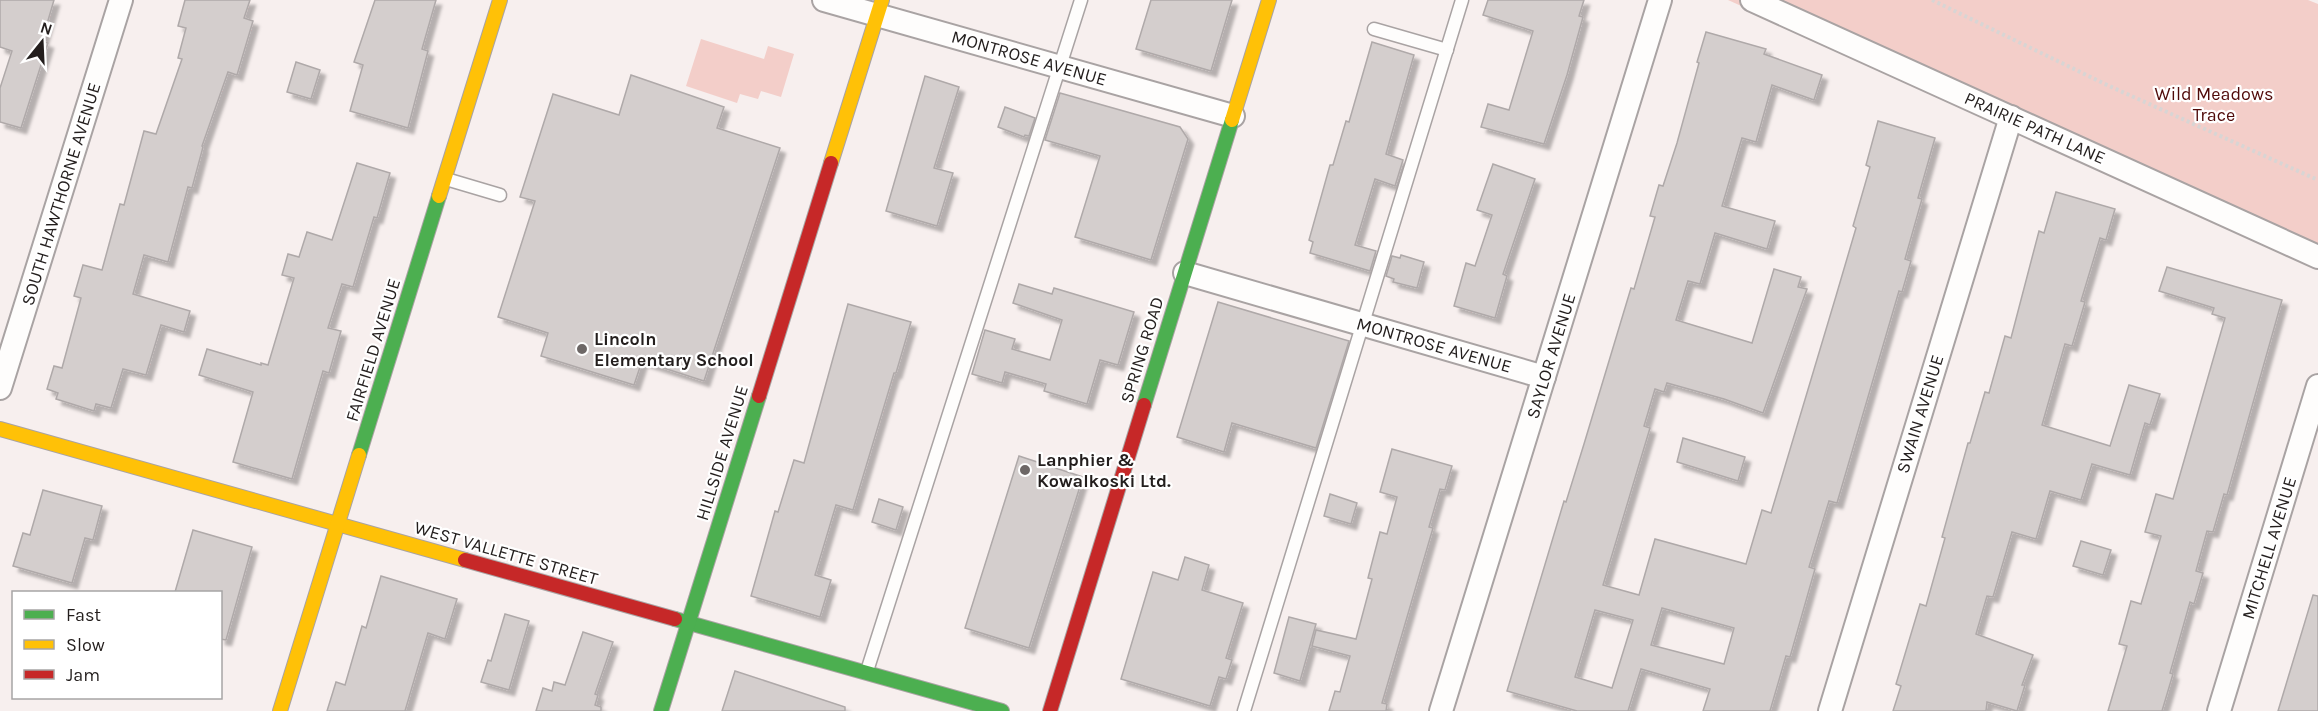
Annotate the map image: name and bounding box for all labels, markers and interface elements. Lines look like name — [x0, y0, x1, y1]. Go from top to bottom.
north arrow — [12, 12, 72, 72]
text: N — [38, 17, 55, 39]
street label: MONTROSE AVENUE — [949, 25, 1109, 91]
street label: SOUTH HAWTHORNE AVENUE — [17, 80, 105, 308]
park label: Wild Meadows Trace — [2155, 83, 2273, 126]
street label: PRAIRIE PATH LANE — [1961, 87, 2109, 169]
street label: FAIRFIELD AVENUE — [341, 276, 405, 424]
street label: SAYLOR AVENUE — [1521, 291, 1581, 421]
street label: SPRING ROAD — [1115, 294, 1169, 406]
street label: MONTROSE AVENUE — [1354, 312, 1514, 378]
place label: Lincoln Elementary School — [594, 328, 754, 371]
marker: Lincoln Elementary School — [575, 342, 589, 356]
street label: SWAIN AVENUE — [1892, 352, 1948, 476]
street label: HILLSIDE AVENUE — [691, 383, 753, 523]
place label: Lanphier & Kowalkoski Ltd. — [1037, 449, 1171, 492]
marker: Lanphier & Kowalkoski Ltd. — [1018, 463, 1032, 477]
street label: MITCHELL AVENUE — [2237, 474, 2301, 622]
street label: WEST VALLETTE STREET — [412, 516, 600, 590]
legend — [12, 591, 222, 699]
text: Fast — [66, 604, 101, 626]
text: Slow — [66, 634, 105, 656]
text: Jam — [66, 664, 100, 686]

